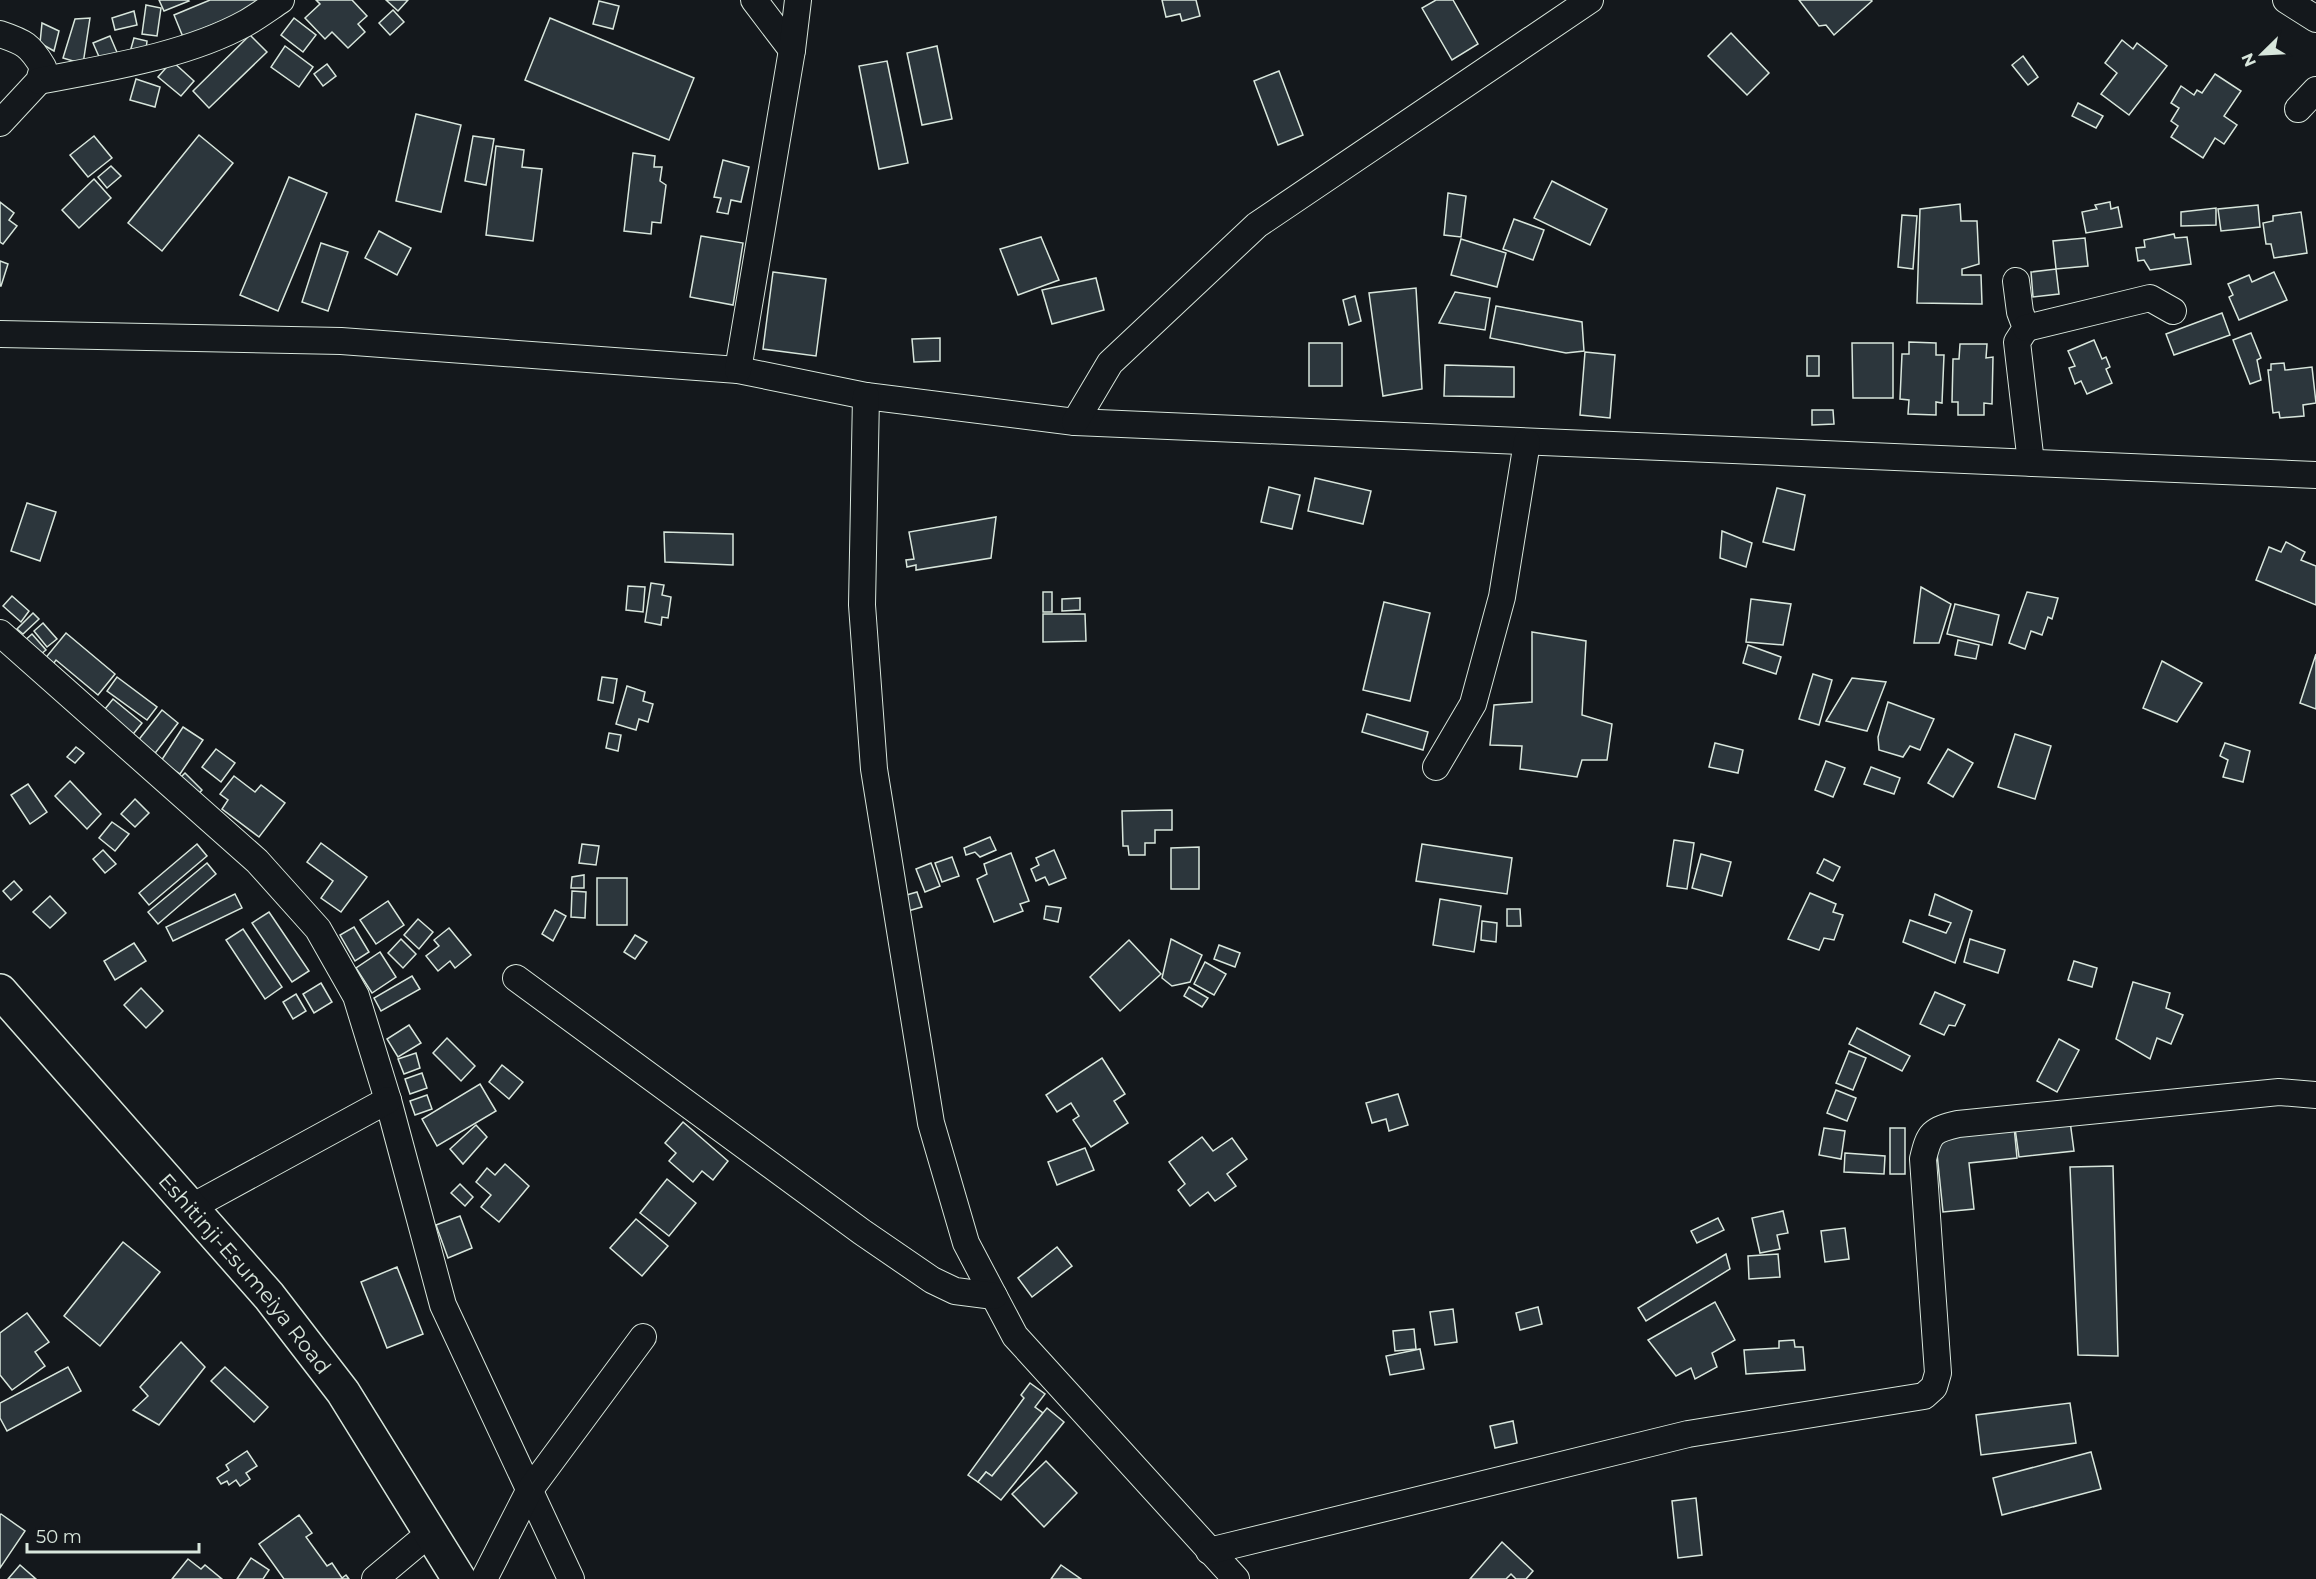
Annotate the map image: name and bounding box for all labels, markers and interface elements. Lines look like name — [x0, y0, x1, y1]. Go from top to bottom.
north arrow — [2232, 24, 2292, 84]
text: N — [2237, 50, 2260, 70]
street label: Eshitinji-Esumeiya Road — [154, 1168, 337, 1378]
scale bar — [27, 1516, 200, 1554]
text: 50 m — [36, 1526, 82, 1548]

